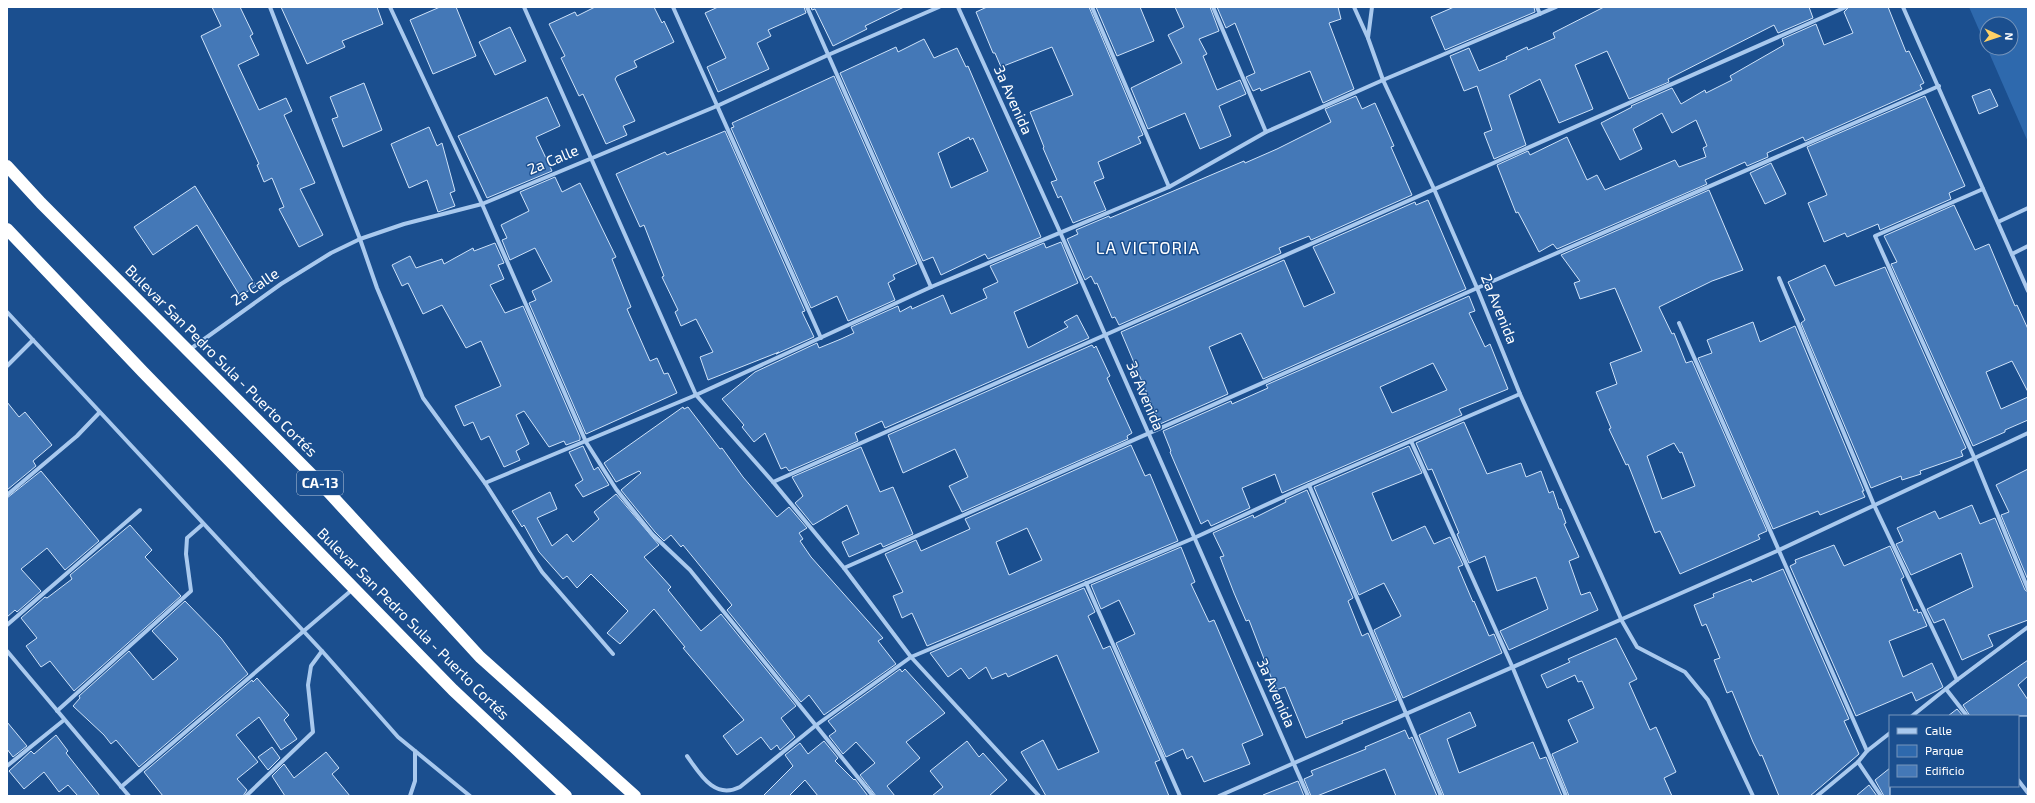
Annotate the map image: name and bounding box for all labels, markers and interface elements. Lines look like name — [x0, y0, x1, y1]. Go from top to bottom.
north arrow — [1979, 16, 2019, 56]
text: N — [2003, 32, 2016, 41]
street label: 3a Avenida — [991, 62, 1037, 137]
street label: 2a Calle — [524, 140, 581, 178]
district label: LA VICTORIA — [1096, 237, 1200, 257]
street label: Bulevar San Pedro Sula - Puerto Cortés — [122, 261, 321, 460]
street label: 2a Calle — [227, 264, 282, 309]
street label: 2a Avenida — [1478, 271, 1522, 346]
street label: 3a Avenida — [1123, 358, 1169, 433]
road number: CA-13 — [297, 471, 343, 495]
street label: Bulevar San Pedro Sula - Puerto Cortés — [314, 524, 513, 723]
street label: 3a Avenida — [1254, 655, 1300, 730]
legend — [1889, 715, 2019, 787]
text: Calle — [1925, 723, 1952, 737]
text: Parque — [1925, 743, 1963, 757]
text: Edificio — [1925, 763, 1965, 777]

